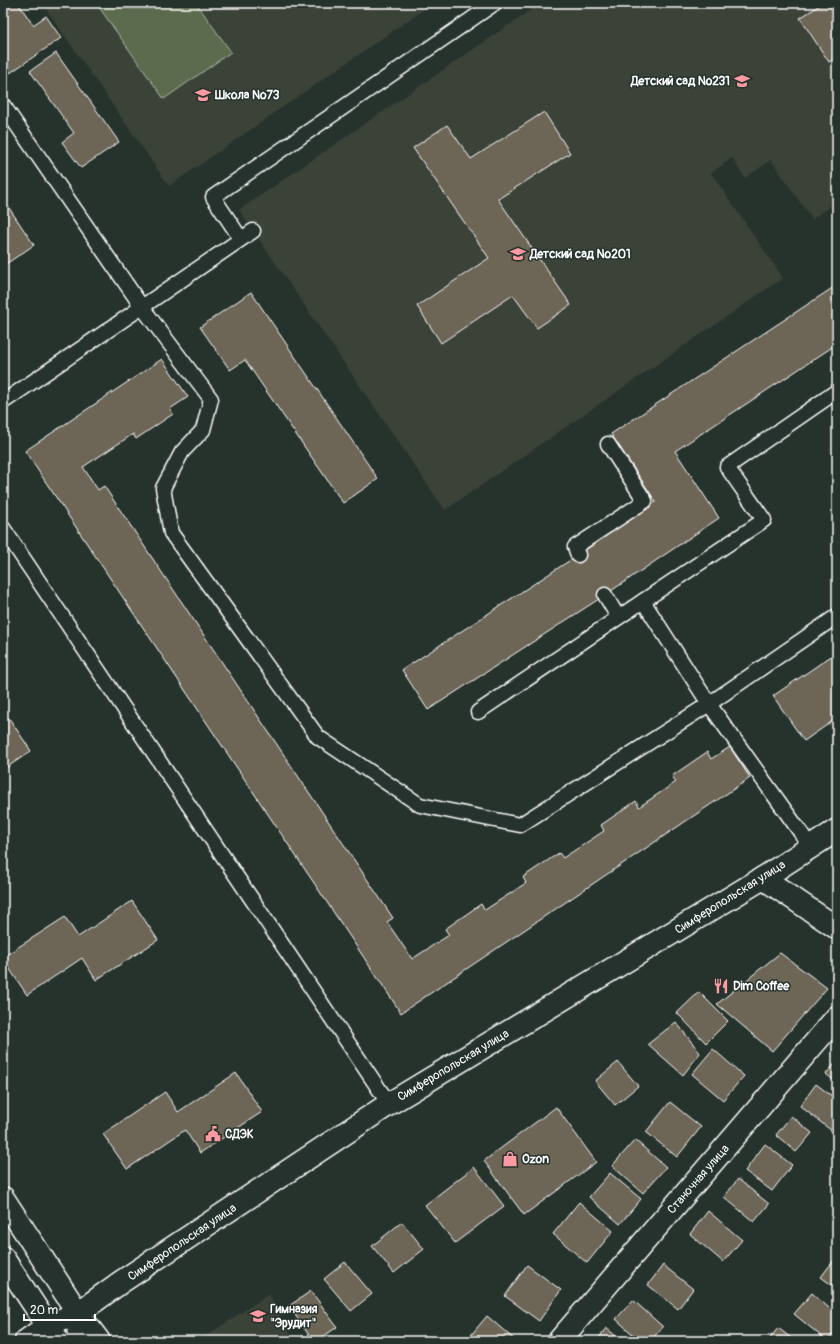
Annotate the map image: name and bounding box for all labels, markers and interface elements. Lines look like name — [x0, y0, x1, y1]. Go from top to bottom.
school or university icon: Детский сад №231 — [733, 72, 751, 90]
place label: Детский сад №231 — [630, 74, 730, 89]
school or university icon: Школа №73 — [194, 86, 212, 104]
place label: Школа №73 — [214, 88, 280, 103]
school or university icon: Детский сад №201 — [509, 245, 527, 263]
place label: Детский сад №201 — [529, 247, 631, 262]
street label: Симферопольская улица — [672, 857, 789, 938]
restaurant icon: Dim Coffee — [712, 977, 730, 995]
place label: Dim Coffee — [733, 979, 790, 994]
street label: Симферопольская улица — [395, 1026, 512, 1105]
public building icon: СДЭК — [204, 1125, 222, 1143]
place label: СДЭК — [225, 1127, 254, 1142]
street label: Станочная улица — [664, 1141, 733, 1217]
shop icon: Ozon — [501, 1150, 519, 1168]
place label: Ozon — [522, 1152, 549, 1167]
street label: Симферопольская улица — [125, 1200, 240, 1284]
scale bar — [24, 1296, 95, 1322]
place label: Гимназия "Эрудит" — [270, 1302, 318, 1331]
text: 20 m — [30, 1303, 59, 1318]
school or university icon: Гимназия "Эрудит" — [249, 1307, 267, 1325]

